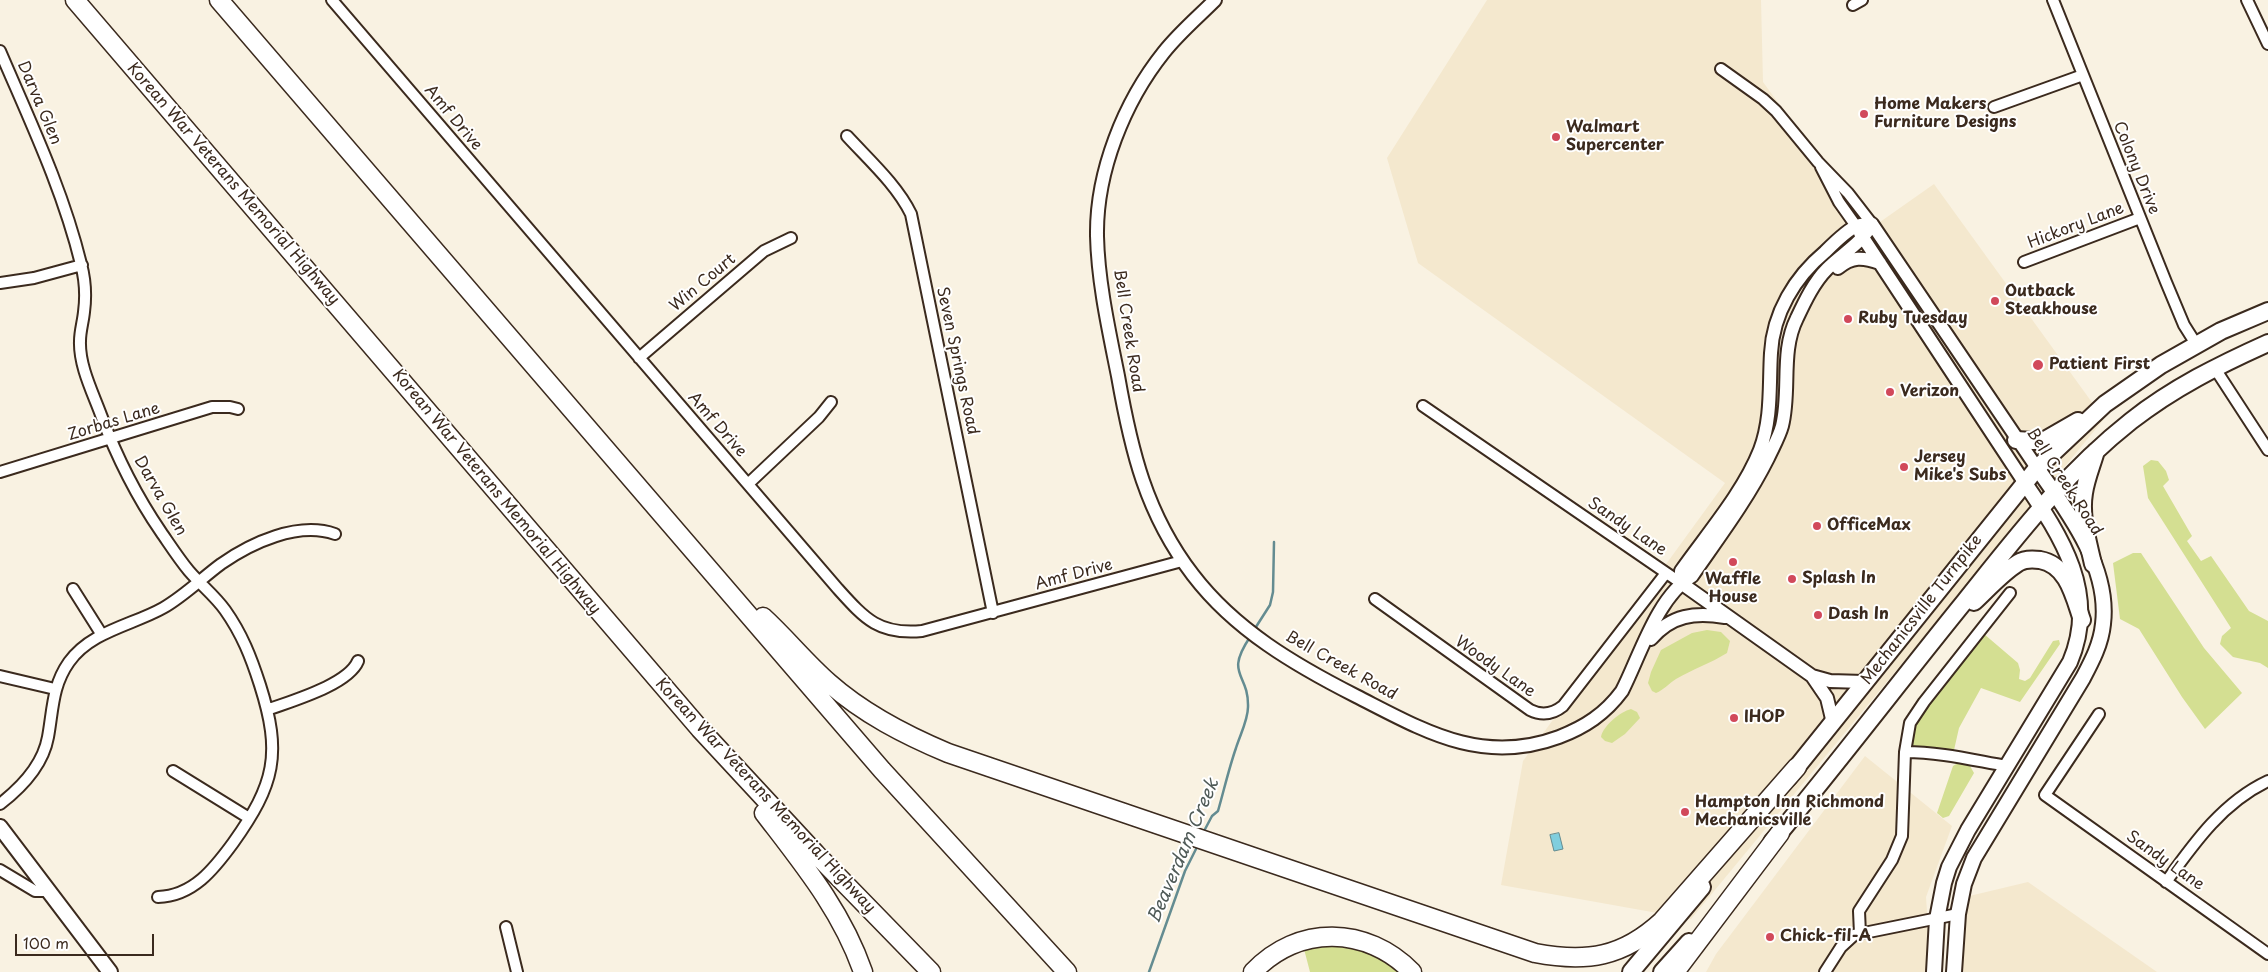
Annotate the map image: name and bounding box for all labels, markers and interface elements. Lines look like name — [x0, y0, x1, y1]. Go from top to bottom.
street label: Darva Glen — [13, 58, 65, 148]
street label: Korean War Veterans Memorial Highway — [123, 59, 343, 309]
street label: Amf Drive — [420, 81, 486, 155]
place label: Home Makers Furniture Designs — [1874, 95, 2016, 133]
marker: Home Makers Furniture Designs — [1858, 108, 1870, 120]
place label: Walmart Supercenter — [1566, 118, 1664, 156]
street label: Colony Drive — [2109, 119, 2163, 217]
marker: Walmart Supercenter — [1550, 131, 1562, 143]
street label: Hickory Lane — [2025, 199, 2127, 253]
street label: Win Court — [666, 250, 740, 316]
street label: Bell Creek Road — [1109, 268, 1147, 394]
place label: Outback Steakhouse — [2005, 282, 2098, 320]
street label: Seven Springs Road — [932, 285, 982, 437]
marker: Outback Steakhouse — [1989, 295, 2001, 307]
place label: Ruby Tuesday — [1858, 309, 1967, 329]
marker: Ruby Tuesday — [1842, 313, 1854, 325]
place label: Patient First — [2049, 355, 2150, 375]
marker: Patient First — [2031, 358, 2045, 372]
street label: Korean War Veterans Memorial Highway — [388, 365, 604, 619]
place label: Verizon — [1900, 382, 1959, 402]
marker: Verizon — [1884, 386, 1896, 398]
street label: Amf Drive — [684, 389, 750, 461]
street label: Zorbas Lane — [66, 399, 162, 445]
street label: Bell Creek Road — [2022, 424, 2106, 540]
place label: Jersey Mike's Subs — [1914, 448, 2006, 486]
street label: Darva Glen — [129, 453, 191, 539]
marker: Jersey Mike's Subs — [1898, 461, 1910, 473]
street label: Sandy Lane — [1584, 494, 1670, 560]
place label: OfficeMax — [1827, 516, 1911, 536]
marker: OfficeMax — [1811, 520, 1823, 532]
street label: Mechanicsville Turnpike — [1857, 531, 1987, 689]
street label: Amf Drive — [1033, 555, 1115, 595]
marker: Waffle House — [1727, 556, 1739, 568]
place label: Splash In — [1802, 569, 1876, 589]
place label: Waffle House — [1705, 570, 1761, 608]
marker: Splash In — [1786, 573, 1798, 585]
place label: Dash In — [1828, 605, 1889, 625]
marker: Dash In — [1812, 609, 1824, 621]
street label: Bell Creek Road — [1282, 627, 1400, 705]
street label: Woody Lane — [1451, 632, 1539, 702]
street label: Korean War Veterans Memorial Highway — [651, 675, 879, 917]
place label: IHOP — [1744, 708, 1785, 728]
marker: IHOP — [1728, 712, 1740, 724]
water label: Beaverdam Creek — [1144, 775, 1224, 927]
place label: Hampton Inn Richmond Mechanicsville — [1695, 793, 1884, 831]
marker: Hampton Inn Richmond Mechanicsville — [1679, 806, 1691, 818]
street label: Sandy Lane — [2122, 827, 2208, 895]
scale bar — [18, 924, 156, 956]
place label: Chick-fil-A — [1780, 927, 1871, 947]
text: 100 m — [23, 931, 69, 954]
marker: Chick-fil-A — [1764, 931, 1776, 943]

